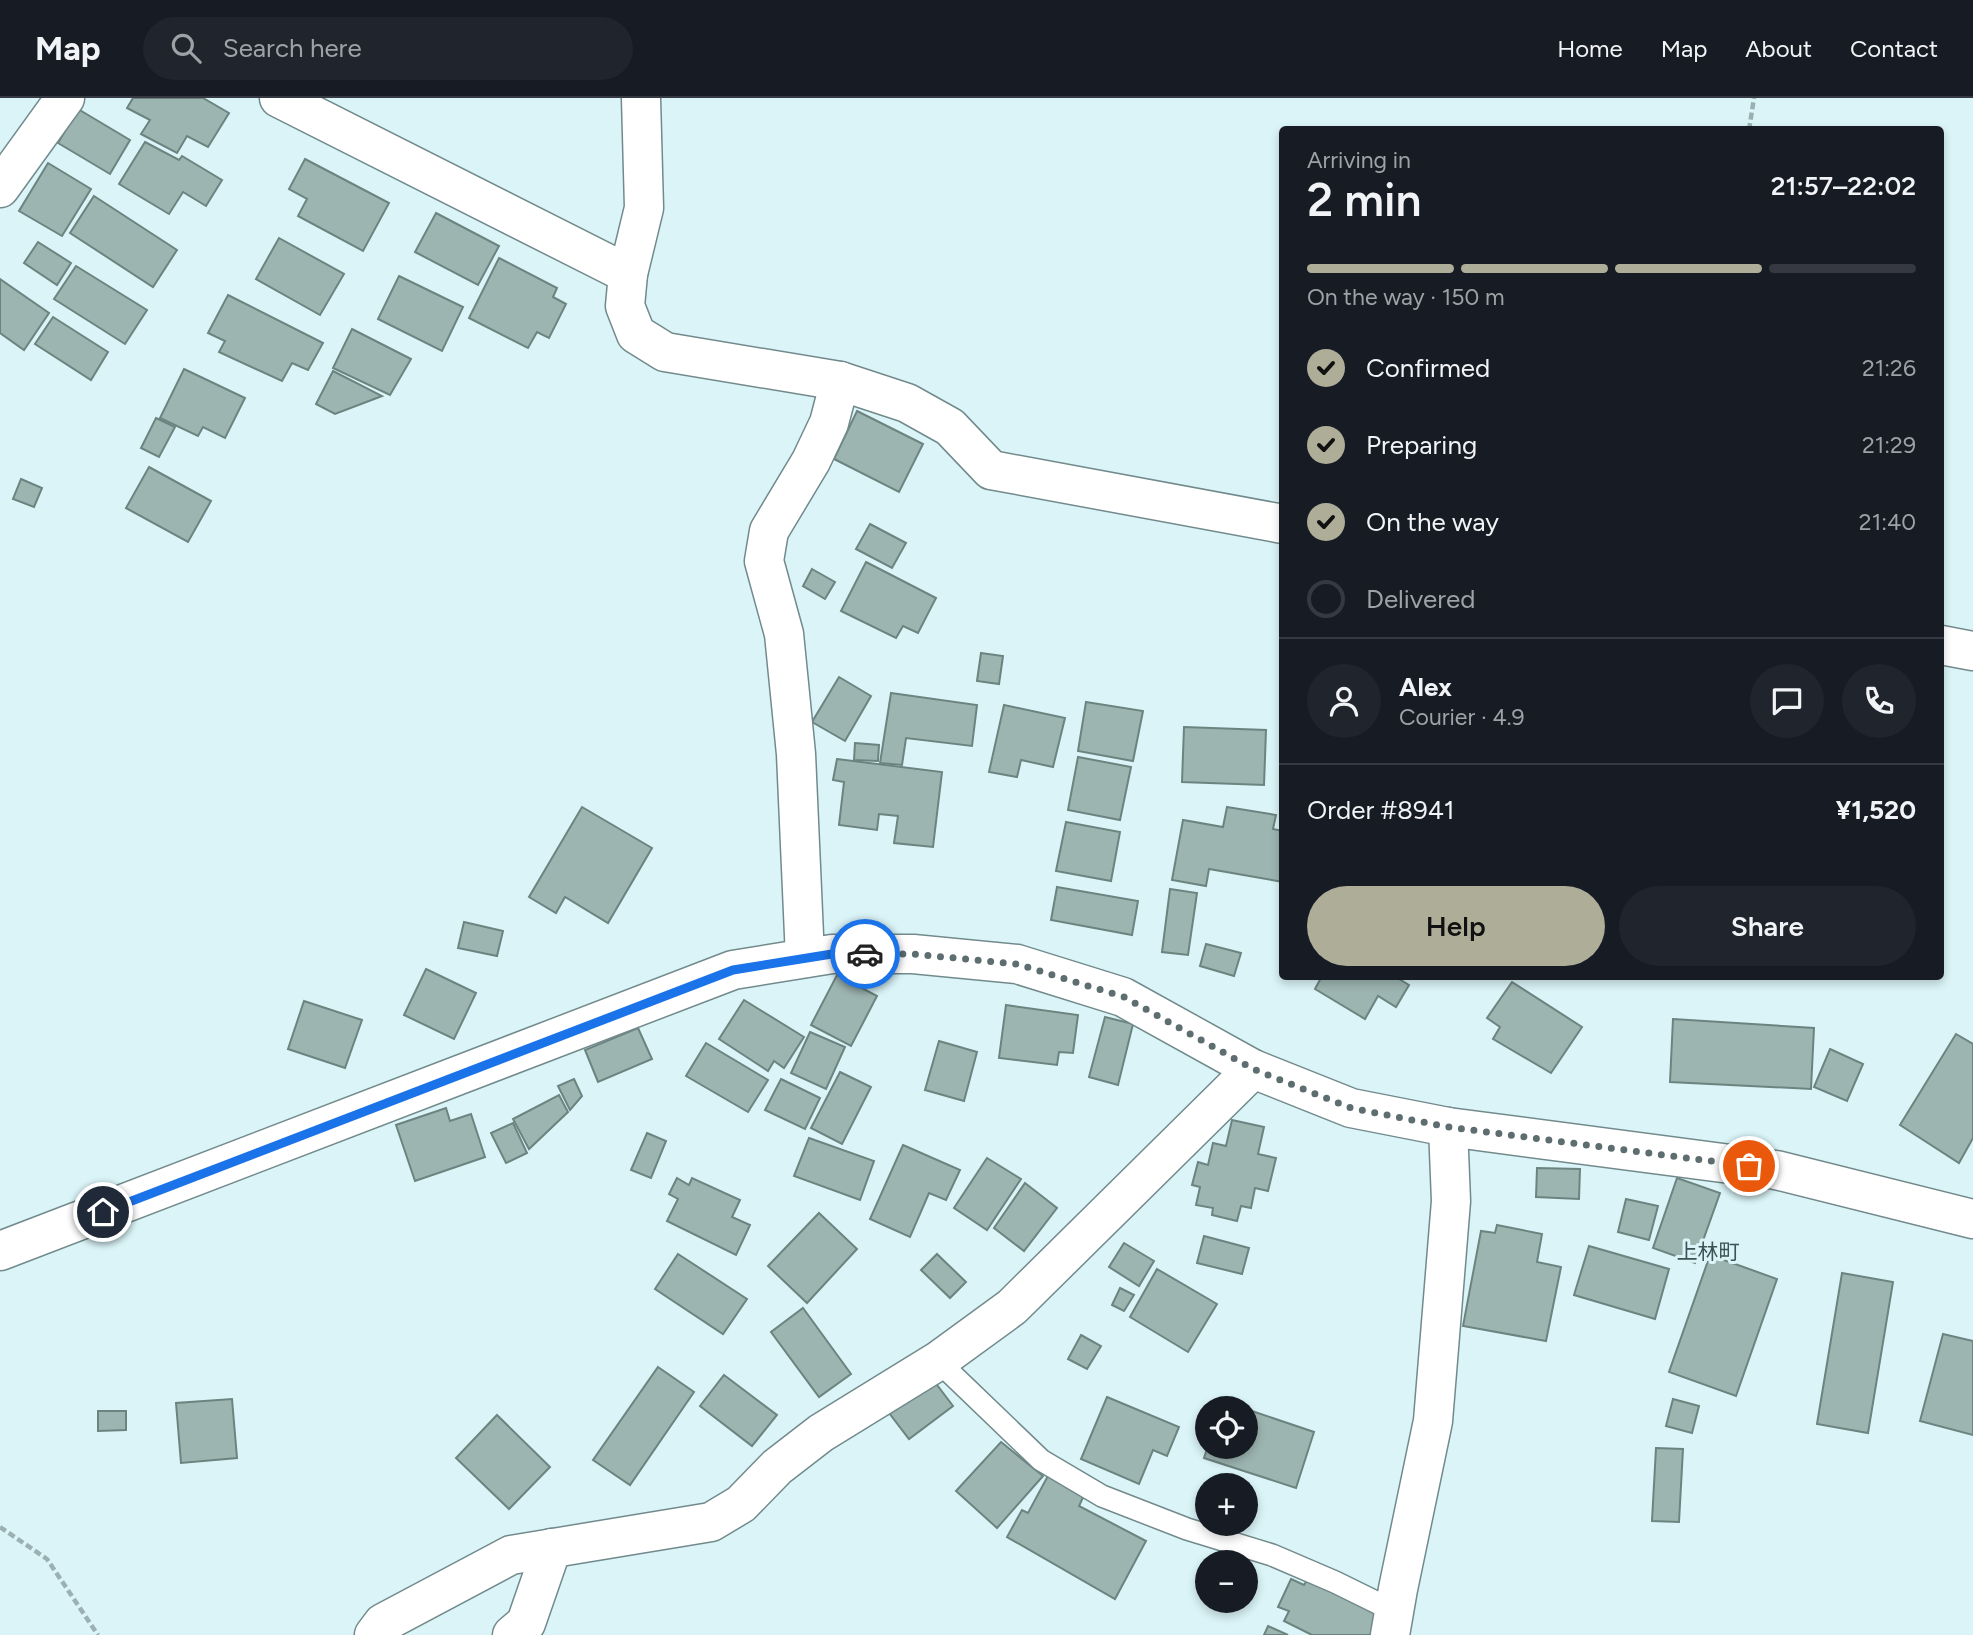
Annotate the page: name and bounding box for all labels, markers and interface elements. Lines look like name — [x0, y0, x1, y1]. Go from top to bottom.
search box — [143, 17, 633, 80]
text: Map — [35, 29, 101, 68]
icon: search — [167, 29, 205, 67]
text: Search here — [223, 32, 362, 64]
text: Home — [1557, 34, 1623, 63]
text: Map — [1661, 34, 1707, 63]
text: About — [1745, 34, 1812, 63]
text: Contact — [1850, 34, 1938, 63]
text: Arriving in — [1307, 146, 1411, 174]
text: 21:57–22:02 — [1771, 170, 1916, 202]
text: 2 min — [1307, 172, 1422, 228]
text: On the way · 150 m — [1307, 283, 1504, 311]
icon: check — [1307, 349, 1345, 387]
text: Confirmed — [1366, 352, 1490, 384]
text: 21:26 — [1862, 354, 1916, 382]
icon: check — [1307, 426, 1345, 464]
text: Preparing — [1366, 429, 1477, 461]
text: 21:29 — [1862, 431, 1916, 459]
icon: check — [1307, 503, 1345, 541]
text: On the way — [1366, 506, 1499, 538]
text: 21:40 — [1859, 508, 1916, 536]
text: Delivered — [1366, 583, 1475, 615]
button: person — [1307, 664, 1381, 738]
button: chat — [1750, 664, 1824, 738]
button: phone — [1842, 664, 1916, 738]
text: Alex — [1399, 671, 1452, 703]
text: Courier · 4.9 — [1399, 703, 1525, 731]
text: Order #8941 — [1307, 794, 1455, 826]
text: ¥1,520 — [1836, 794, 1916, 826]
button: Help — [1307, 886, 1605, 966]
button: Share — [1619, 886, 1916, 966]
courier — [830, 919, 900, 989]
icon: car — [846, 935, 884, 973]
pin — [1719, 1136, 1779, 1196]
icon: bag — [1730, 1147, 1768, 1185]
pin — [73, 1182, 133, 1242]
icon: home — [84, 1193, 122, 1231]
district label: 上林町 — [1677, 1239, 1740, 1264]
map controls — [1195, 1396, 1258, 1613]
button: locate — [1195, 1396, 1258, 1459]
button: + — [1195, 1473, 1258, 1536]
button: − — [1195, 1550, 1258, 1613]

